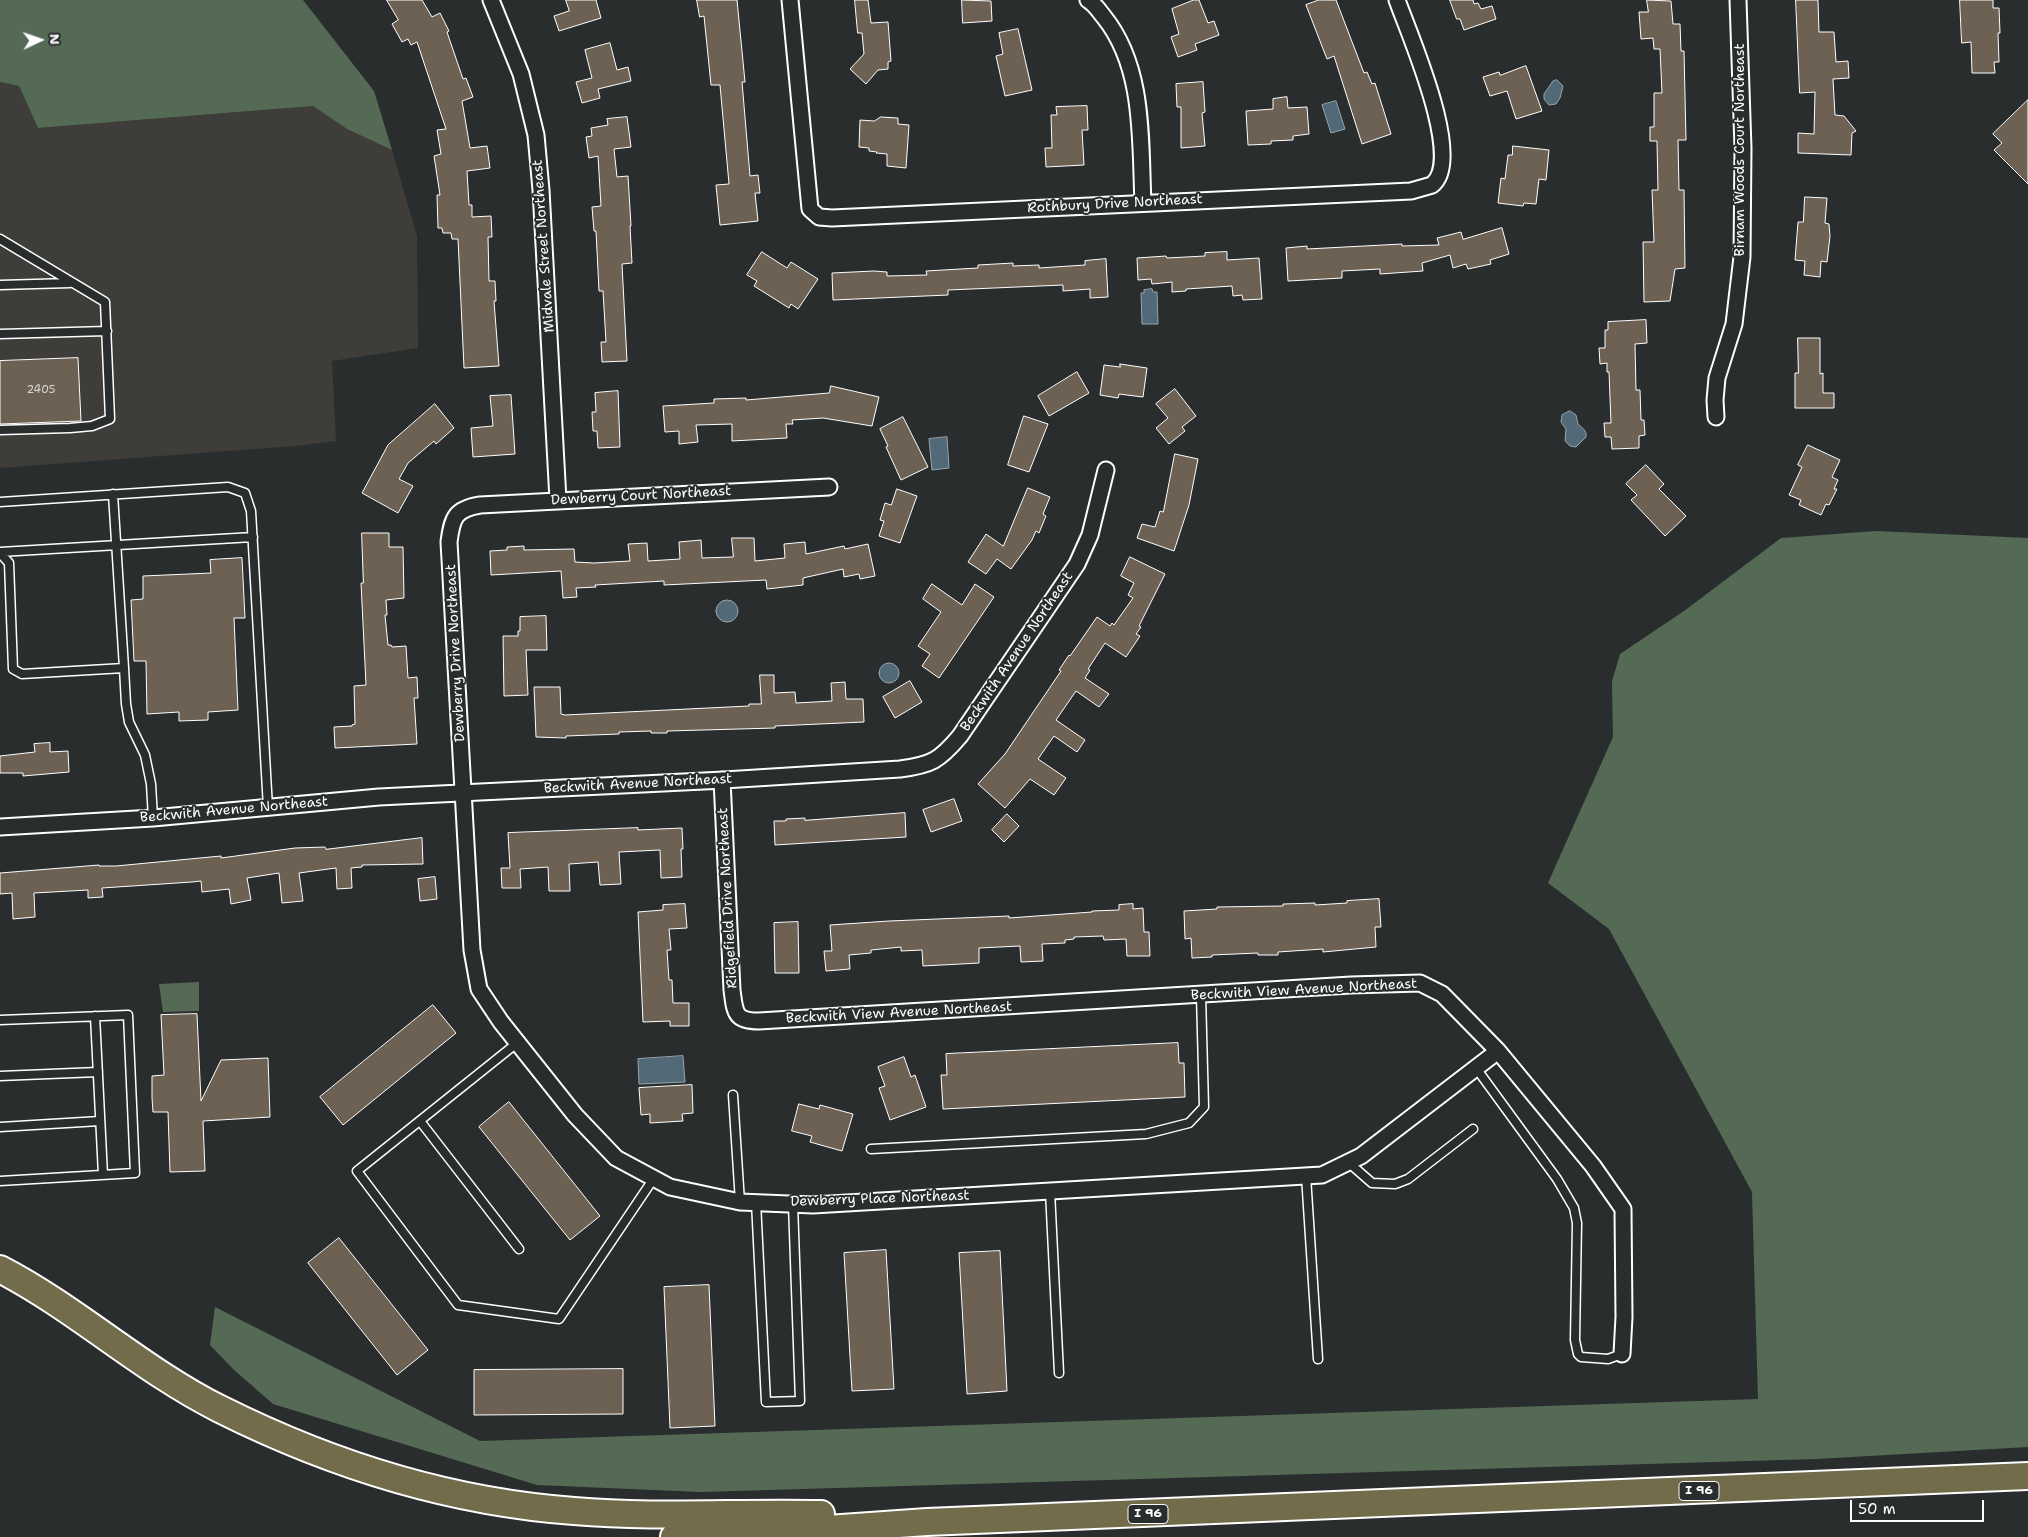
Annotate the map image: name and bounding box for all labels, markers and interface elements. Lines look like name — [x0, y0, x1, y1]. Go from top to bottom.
north arrow — [15, 15, 65, 65]
text: N — [46, 33, 64, 45]
street label: Birnam Woods Court Northeast — [1732, 43, 1748, 257]
street label: Midvale Street Northeast — [530, 159, 558, 333]
street label: Rothbury Drive Northeast — [1027, 191, 1203, 217]
house number: 2405 — [27, 383, 55, 397]
street label: Dewberry Court Northeast — [550, 483, 732, 509]
street label: Dewberry Drive Northeast — [443, 564, 469, 742]
street label: Beckwith Avenue Northeast — [957, 569, 1077, 735]
street label: Beckwith Avenue Northeast — [543, 771, 733, 797]
street label: Beckwith Avenue Northeast — [139, 793, 329, 827]
street label: Ridgefield Drive Northeast — [715, 807, 741, 989]
street label: Beckwith View Avenue Northeast — [1190, 976, 1418, 1004]
street label: Beckwith View Avenue Northeast — [785, 999, 1013, 1027]
street label: Dewberry Place Northeast — [790, 1187, 970, 1211]
road number: I 96 — [1679, 1482, 1719, 1500]
scale bar — [1853, 1490, 1987, 1522]
text: 50 m — [1858, 1499, 1896, 1519]
road number: I 96 — [1128, 1505, 1168, 1524]

